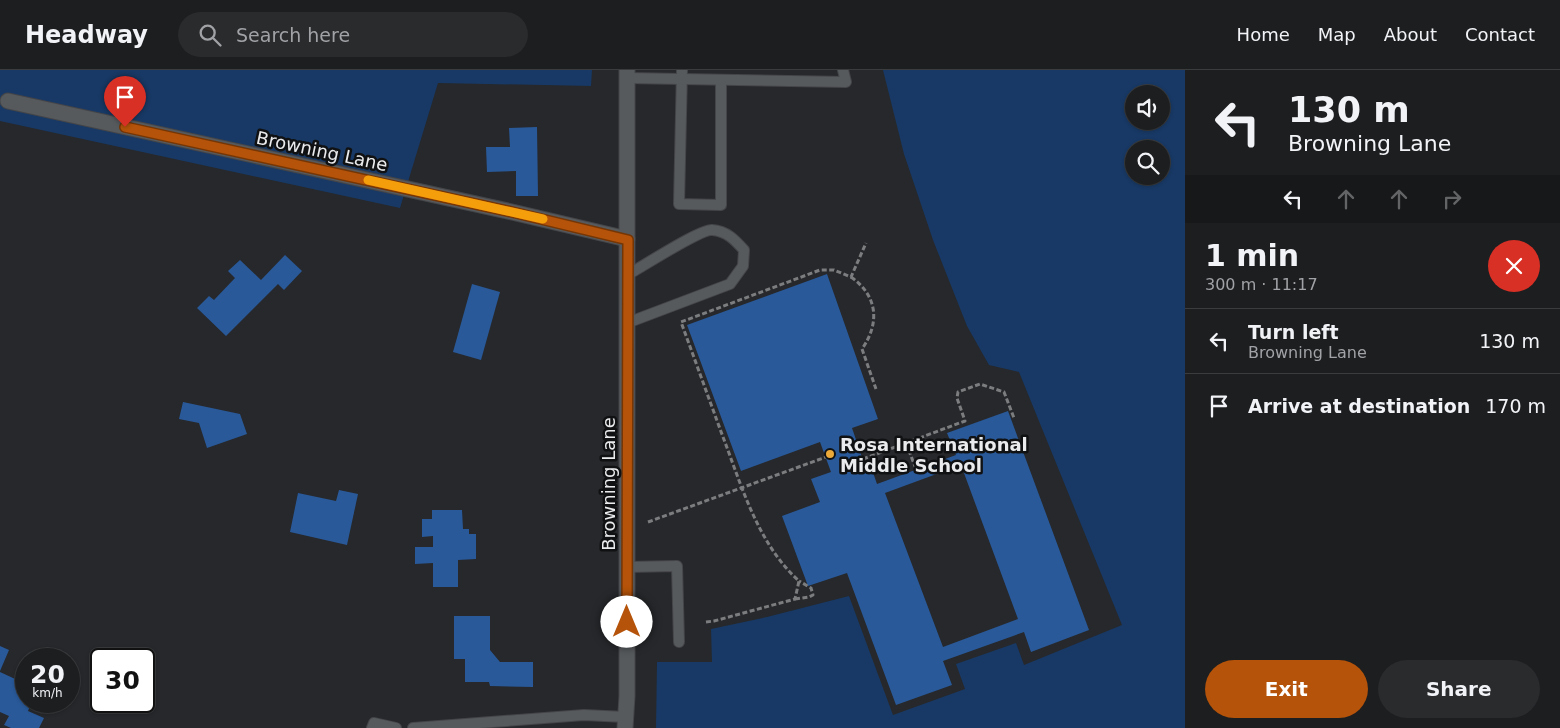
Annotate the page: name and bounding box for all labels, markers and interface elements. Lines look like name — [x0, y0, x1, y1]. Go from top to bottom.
search box — [178, 12, 528, 57]
text: Headway — [25, 21, 148, 49]
icon: search — [196, 21, 224, 49]
text: Search here — [236, 24, 350, 46]
text: Home — [1237, 24, 1290, 45]
text: Map — [1318, 24, 1356, 45]
text: About — [1384, 24, 1437, 45]
text: Contact — [1465, 24, 1535, 45]
pin — [104, 76, 146, 127]
icon: arrive — [111, 83, 139, 111]
map controls — [1125, 85, 1170, 185]
button: sound — [1125, 85, 1170, 130]
icon: left — [1205, 90, 1270, 155]
text: 130 m — [1288, 90, 1410, 130]
street label: Browning Lane — [254, 127, 390, 175]
text: Browning Lane — [1288, 131, 1451, 156]
button: search — [1125, 140, 1170, 185]
icon: left — [1279, 185, 1307, 213]
icon: ahead — [1332, 185, 1360, 213]
icon: ahead — [1385, 185, 1413, 213]
icon: right — [1438, 185, 1466, 213]
text: 1 min — [1205, 238, 1299, 273]
button: close — [1488, 240, 1540, 292]
text: 300 m · 11:17 — [1205, 275, 1318, 294]
text: Turn left — [1248, 321, 1339, 343]
icon: left — [1205, 327, 1233, 355]
text: 130 m — [1479, 330, 1540, 352]
text: Browning Lane — [1248, 343, 1367, 362]
icon: arrive — [1205, 392, 1233, 420]
text: Arrive at destination — [1248, 395, 1470, 417]
text: 170 m — [1485, 395, 1546, 417]
street label: Browning Lane — [598, 417, 619, 551]
place label: Rosa International Middle School — [840, 434, 1028, 476]
marker: Rosa International Middle School — [824, 448, 836, 460]
position arrow — [600, 595, 652, 647]
speed limit sign: 30 — [90, 648, 155, 713]
text: 20 — [30, 660, 65, 689]
button: Exit — [1205, 660, 1368, 718]
button: Share — [1378, 660, 1540, 718]
text: km/h — [32, 686, 63, 700]

